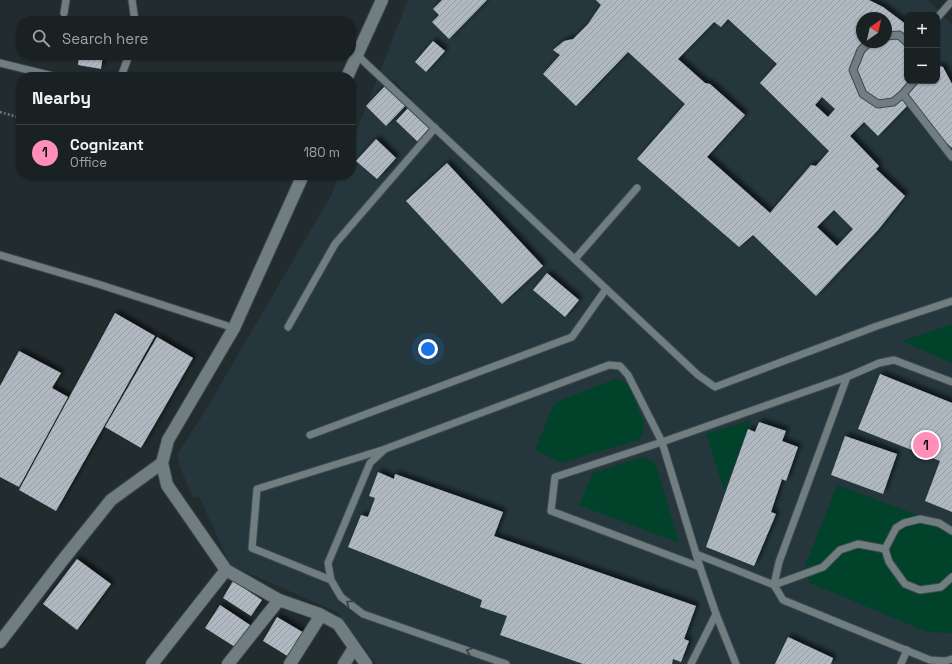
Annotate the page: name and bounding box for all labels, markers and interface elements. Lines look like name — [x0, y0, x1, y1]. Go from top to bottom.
north arrow — [856, 12, 892, 48]
map controls — [904, 12, 940, 84]
button: + — [904, 12, 940, 48]
search box — [16, 16, 356, 60]
icon: search — [30, 27, 52, 49]
text: Search here — [62, 29, 148, 48]
button: − — [904, 48, 940, 84]
text: Nearby — [32, 87, 91, 109]
text: Cognizant — [70, 135, 144, 154]
text: 1 — [42, 144, 48, 161]
text: 180 m — [304, 144, 340, 161]
text: Office — [70, 154, 107, 171]
your location — [418, 339, 438, 359]
pin: 1 — [913, 430, 939, 460]
one-way arrow — [346, 601, 353, 608]
one-way arrow — [466, 647, 473, 656]

